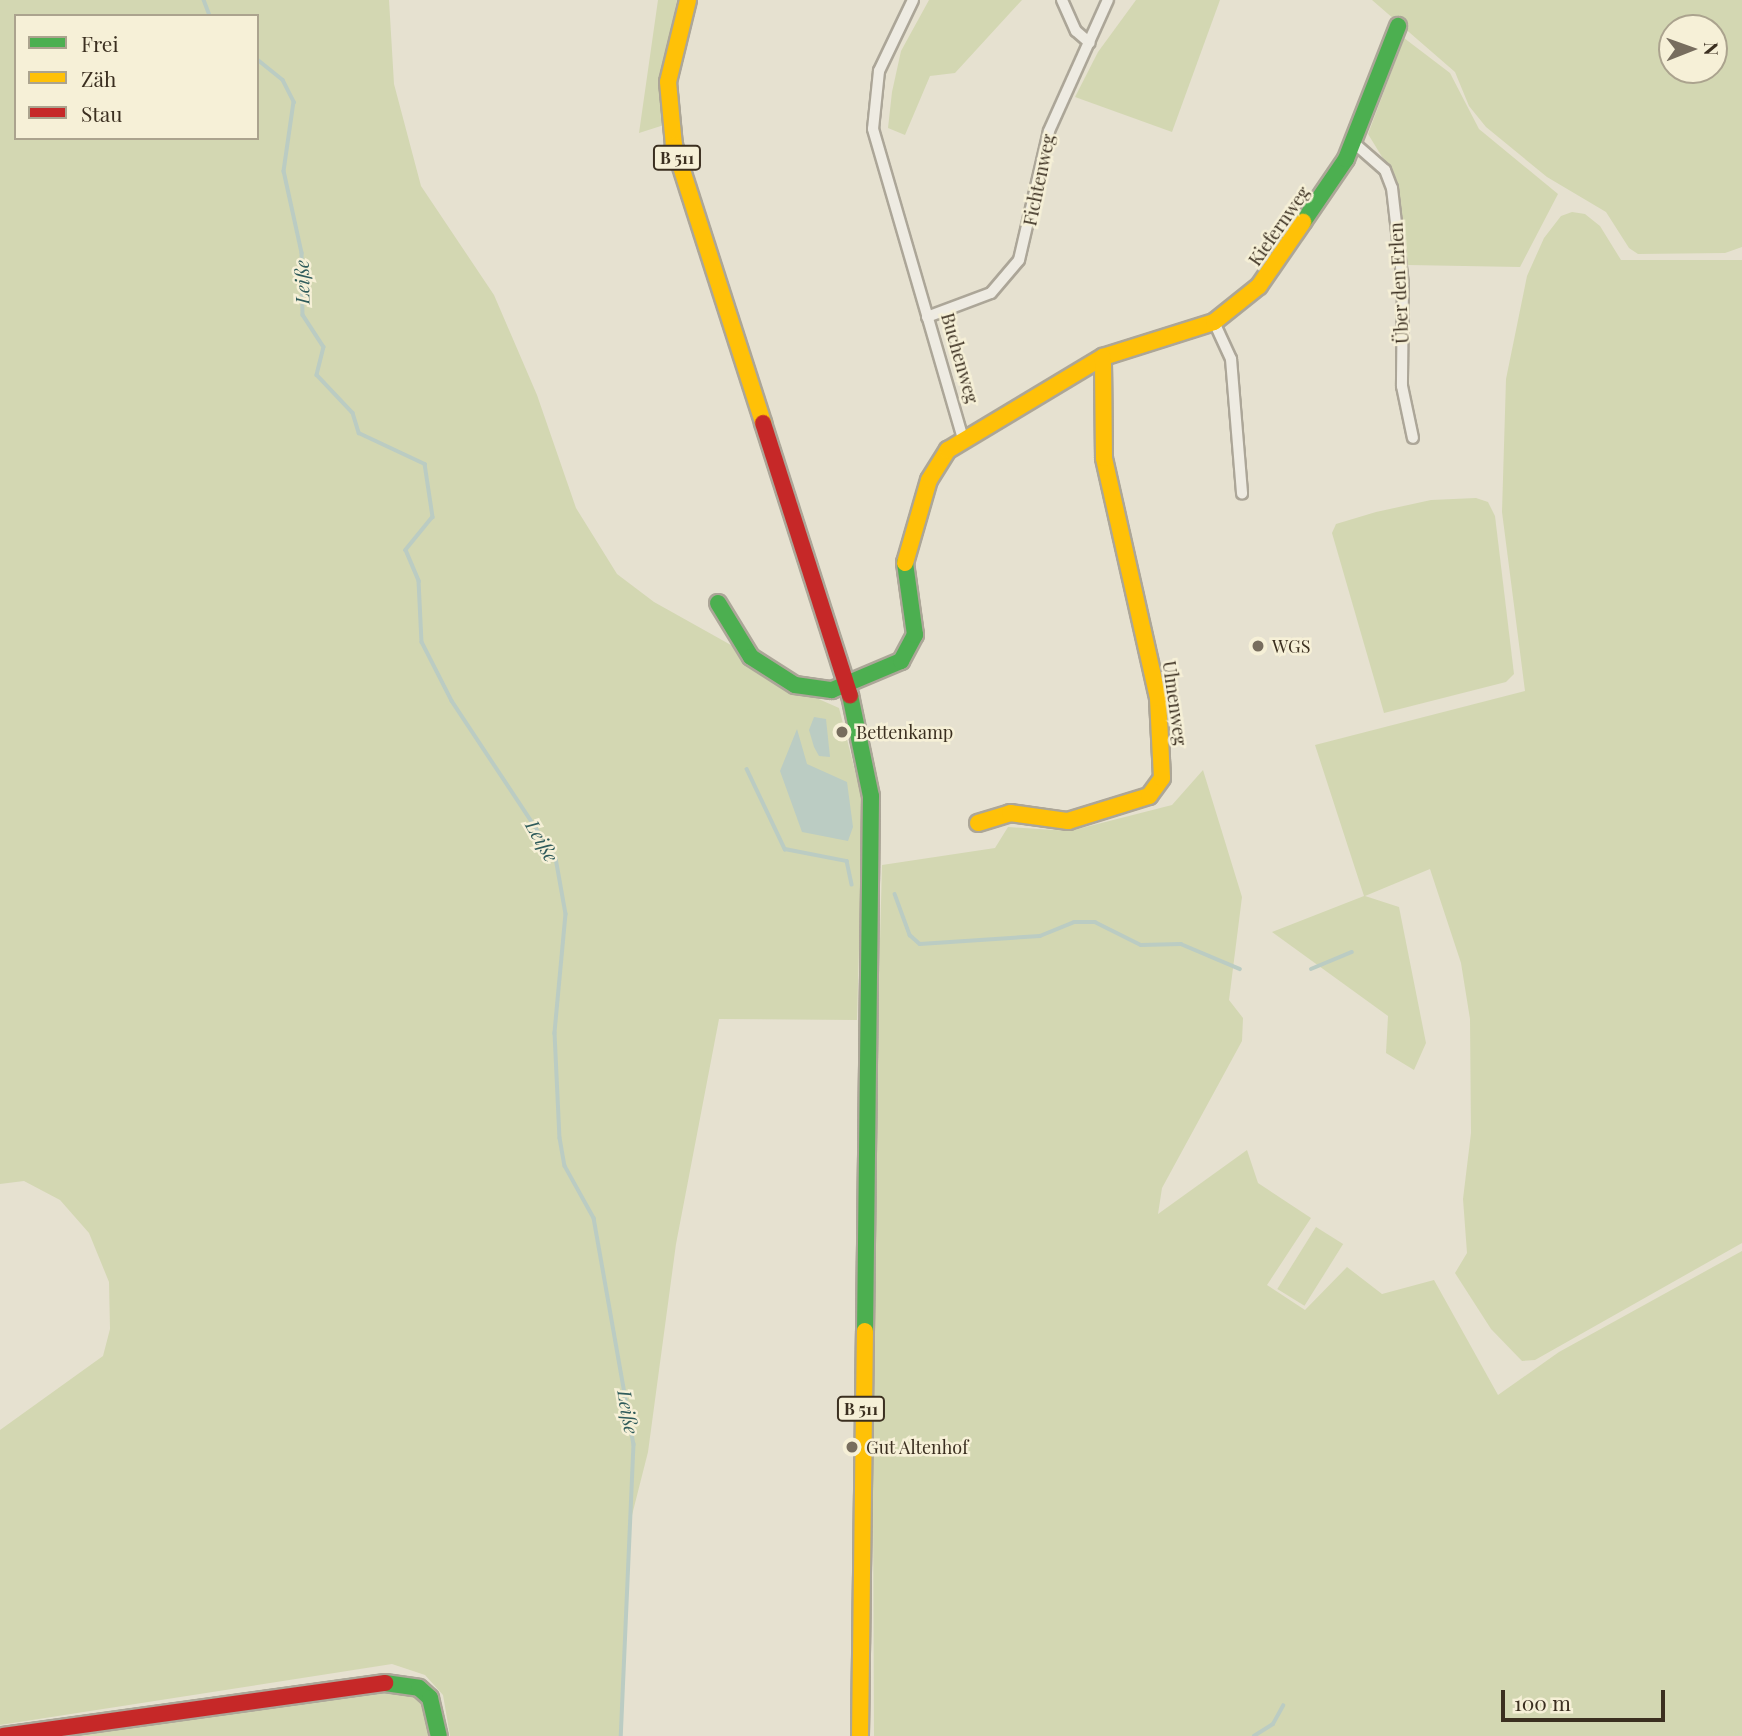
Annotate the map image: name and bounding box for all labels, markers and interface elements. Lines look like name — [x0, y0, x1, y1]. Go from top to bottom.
legend — [14, 14, 259, 140]
north arrow — [1658, 14, 1728, 84]
text: Frei — [81, 29, 119, 57]
text: N — [1699, 42, 1725, 56]
text: Zäh — [81, 64, 116, 92]
text: Stau — [81, 99, 122, 127]
street label: Fichtenweg — [1019, 132, 1059, 228]
road number: B 511 — [652, 146, 702, 170]
street label: Kiefernweg — [1244, 182, 1314, 270]
street label: Über den Erlen — [1385, 221, 1413, 345]
water label: Leiße — [290, 260, 314, 304]
street label: Buchenweg — [937, 310, 983, 406]
place label: WGS — [1272, 635, 1310, 657]
marker: WGS — [1250, 638, 1266, 654]
street label: Ulmenweg — [1158, 659, 1192, 747]
place label: Bettenkamp — [856, 721, 953, 743]
marker: Bettenkamp — [834, 724, 850, 740]
water label: Leiße — [521, 816, 563, 866]
water label: Leiße — [613, 1388, 643, 1436]
road number: B 511 — [836, 1396, 886, 1422]
place label: Gut Altenhof — [866, 1436, 969, 1458]
marker: Gut Altenhof — [844, 1439, 860, 1455]
scale bar — [1504, 1676, 1668, 1720]
text: 100 m — [1514, 1688, 1571, 1716]

